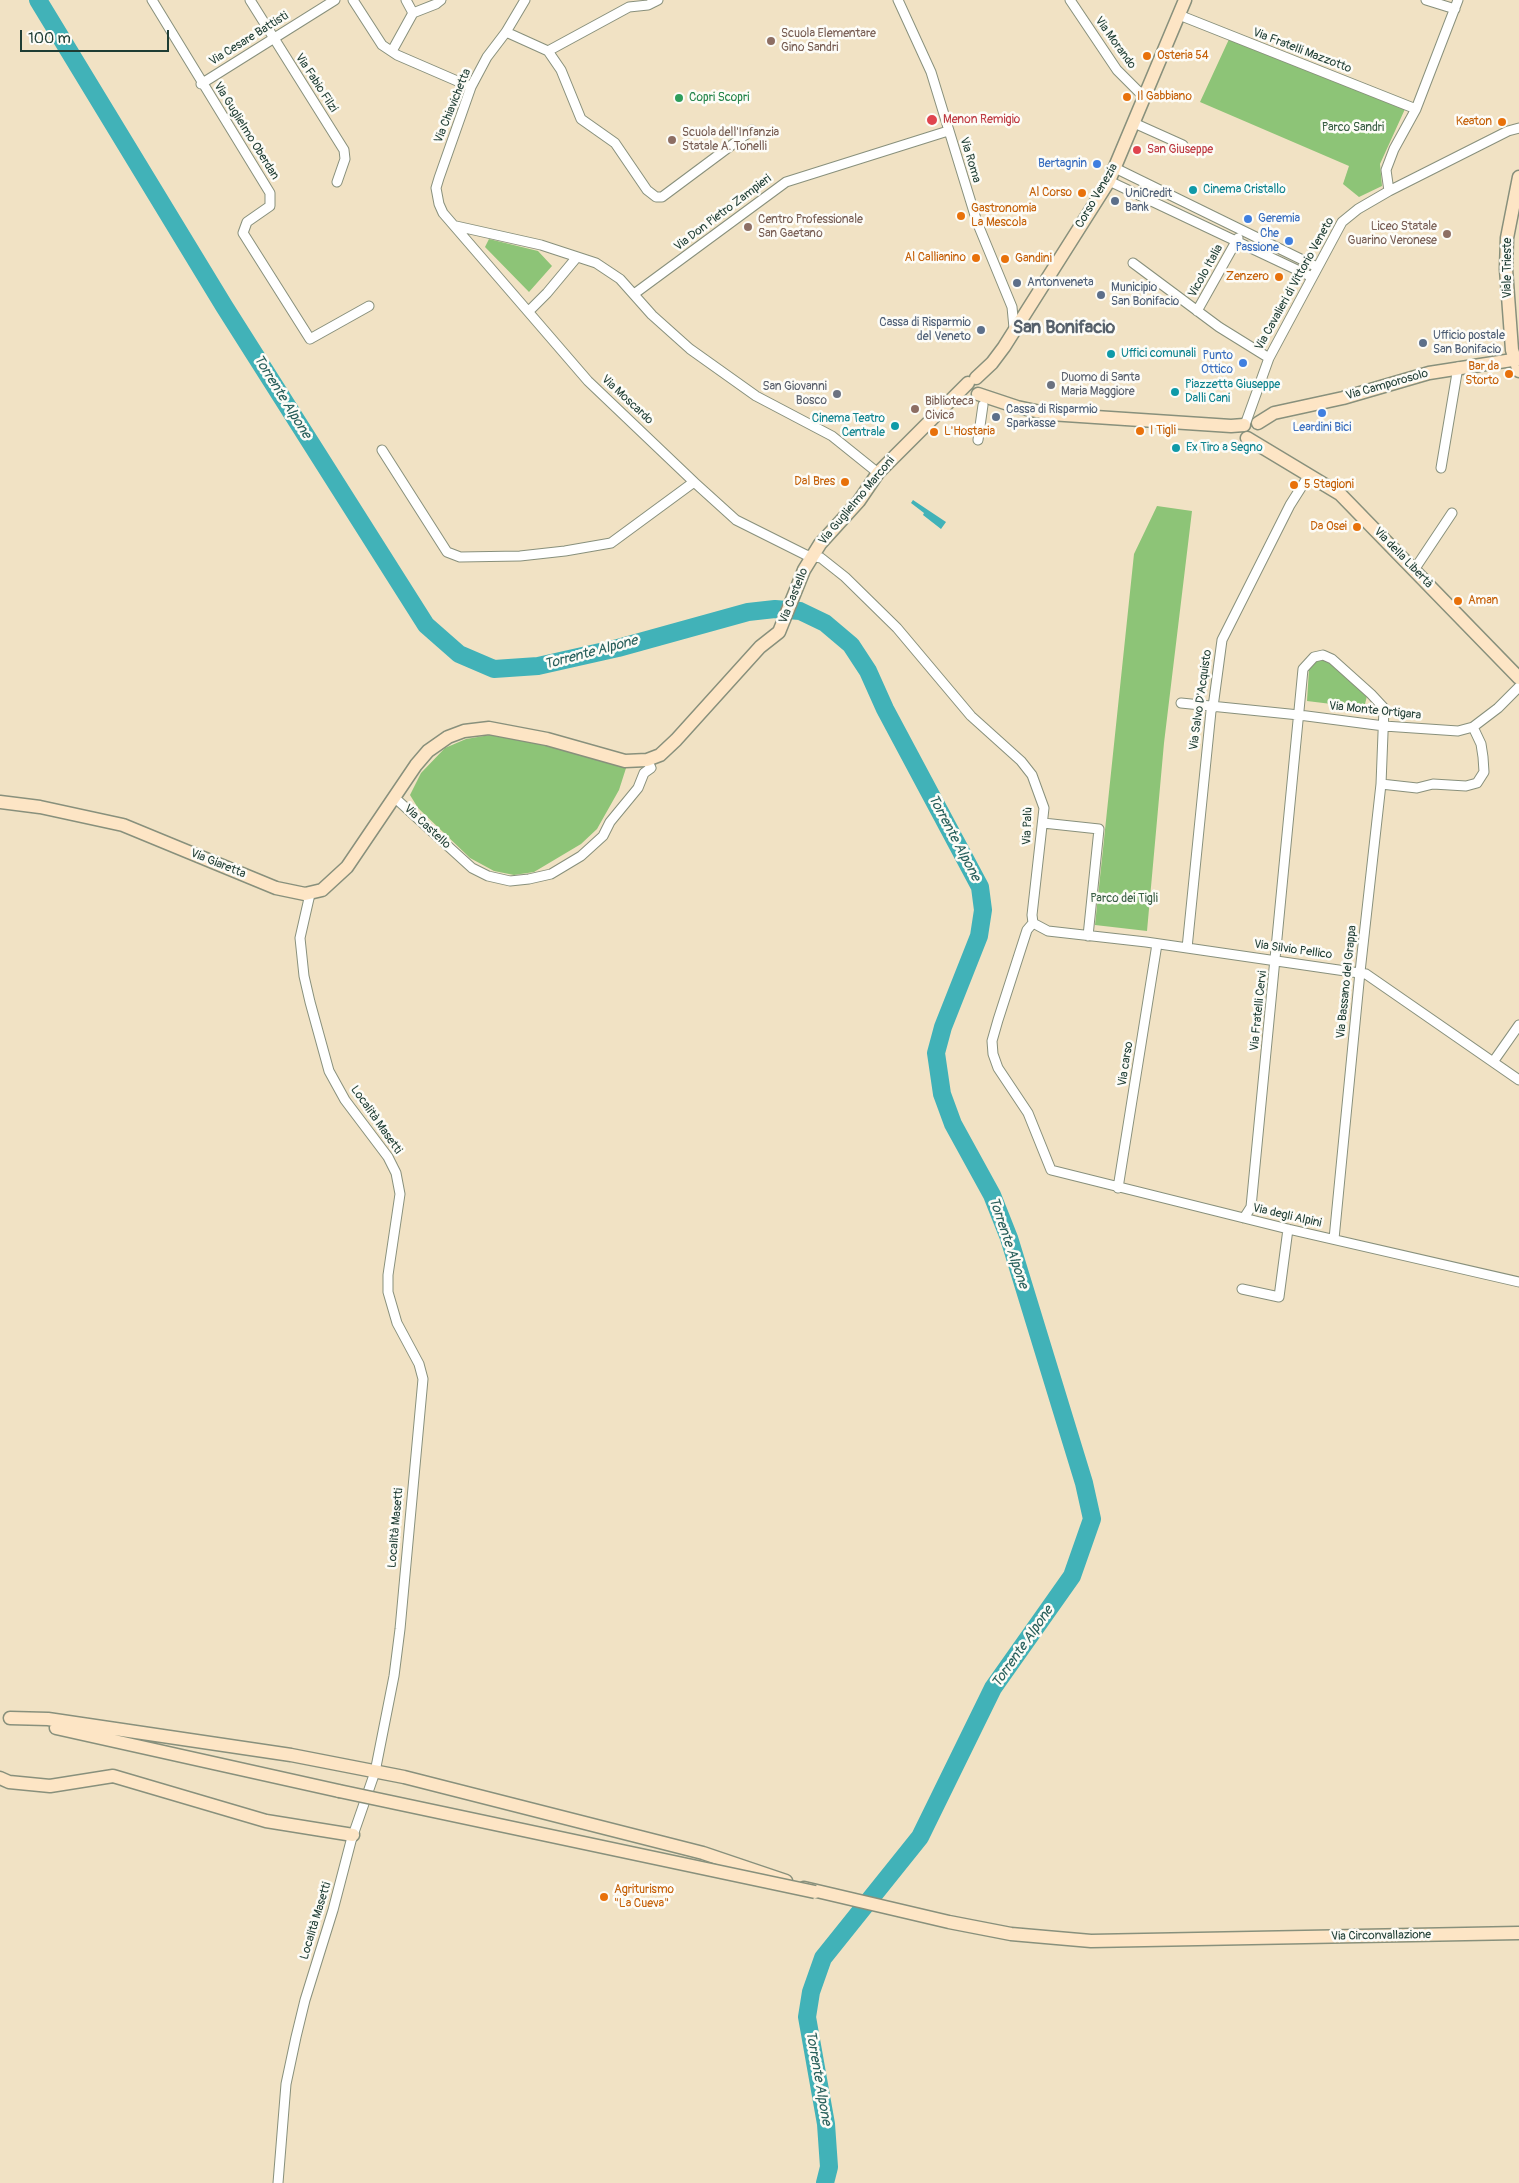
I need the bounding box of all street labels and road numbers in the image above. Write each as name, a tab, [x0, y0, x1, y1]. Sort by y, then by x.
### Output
street label: Via Cesare Battisti	[207, 9, 291, 69]
street label: Via Morando	[1091, 14, 1139, 72]
street label: Via Fratelli Mazzotto	[1251, 26, 1353, 76]
street label: Via Fabio Filzi	[292, 51, 340, 115]
street label: Via Chiavichetta	[432, 67, 474, 145]
street label: Via Guglielmo Oberdan	[210, 80, 282, 182]
street label: Via Roma	[956, 136, 984, 184]
street label: Corso Venezia	[1073, 161, 1121, 231]
street label: Via Don Pietro Zampieri	[672, 172, 774, 254]
street label: Via Cavalieri di Vittorio Veneto	[1252, 215, 1338, 353]
street label: Viale Trieste	[1501, 237, 1515, 299]
street label: Vicolo Italia	[1186, 242, 1226, 300]
street label: Via Camporosolo	[1344, 366, 1430, 404]
street label: Via Moscardo	[598, 372, 656, 428]
street label: Via Guglielmo Marconi	[816, 454, 898, 548]
street label: Via della Libertà	[1371, 525, 1435, 591]
street label: Via Castello	[776, 566, 812, 626]
street label: Via Salvo D'Acquisto	[1187, 649, 1215, 751]
street label: Via Monte Ortigara	[1328, 699, 1422, 723]
street label: Via Castello	[401, 802, 453, 852]
street label: Via Palù	[1020, 807, 1036, 845]
street label: Via Giaretta	[188, 846, 248, 882]
street label: Via Bassano del Grappa	[1334, 925, 1360, 1039]
street label: Via Silvio Pellico	[1253, 937, 1333, 963]
street label: Via Fratelli Cervi	[1248, 970, 1270, 1052]
street label: Via carso	[1115, 1041, 1137, 1087]
street label: Località Masetti	[347, 1083, 405, 1157]
street label: Via degli Alpini	[1251, 1201, 1323, 1231]
street label: Località Masetti	[385, 1487, 407, 1569]
street label: Località Masetti	[297, 1881, 335, 1961]
street label: Via Circonvallazione	[1331, 1928, 1431, 1944]

